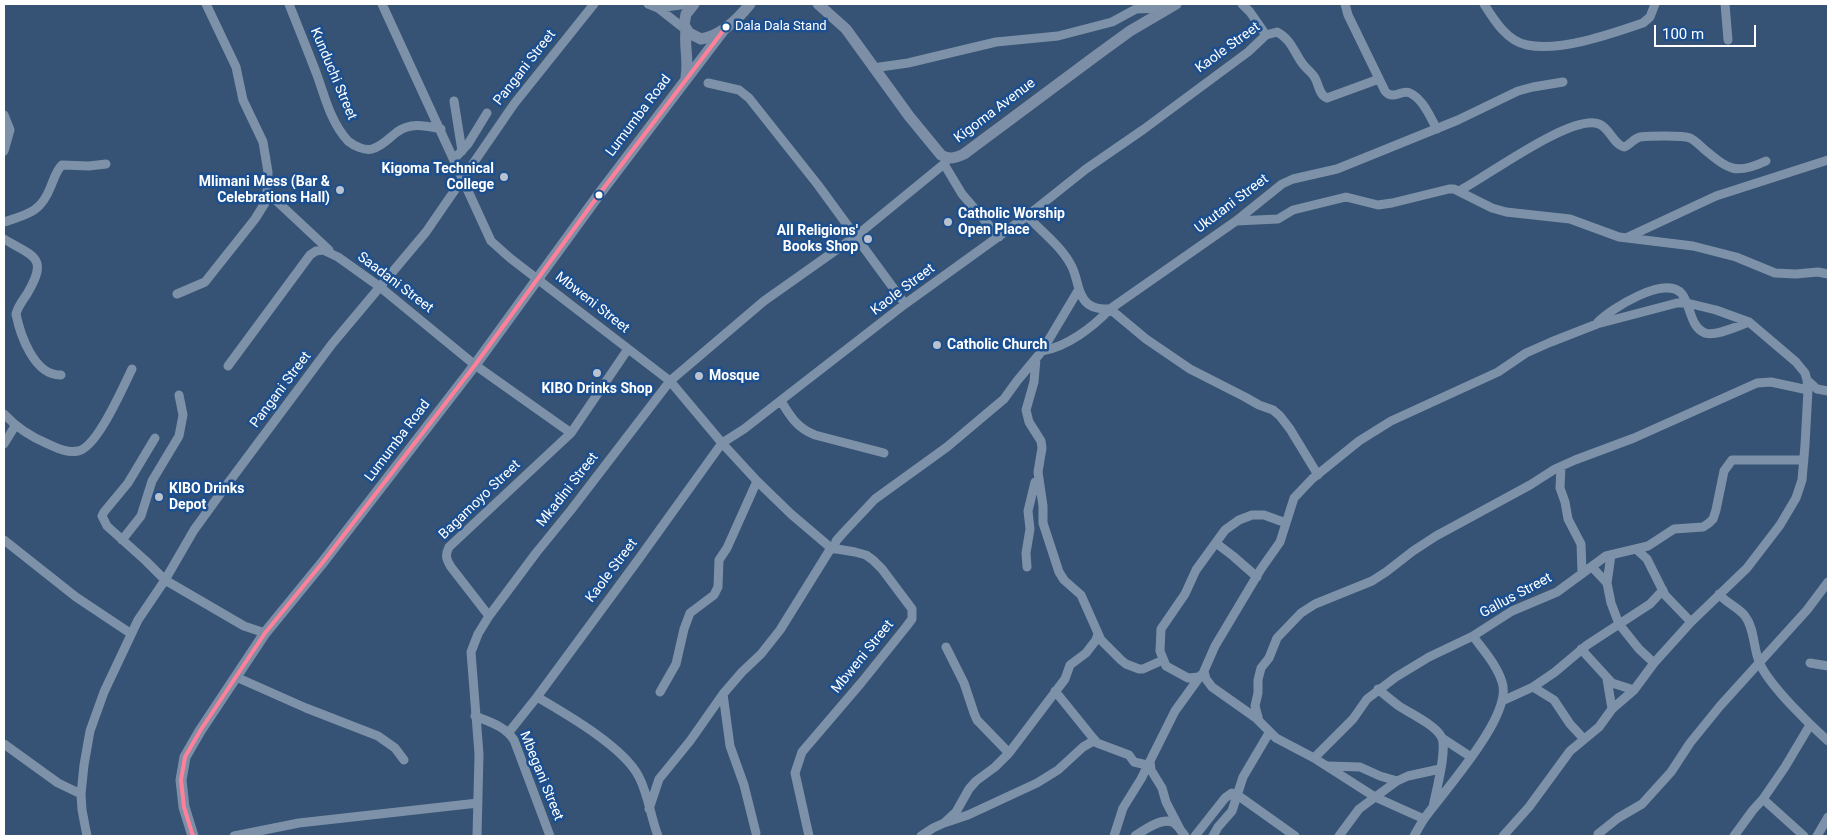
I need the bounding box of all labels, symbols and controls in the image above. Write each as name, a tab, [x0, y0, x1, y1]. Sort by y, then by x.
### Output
scale bar	[1657, 15, 1760, 47]
place label: Dala Dala Stand	[735, 19, 827, 35]
street label: Kaole Street	[1192, 19, 1264, 77]
marker: Dala Dala Stand	[721, 22, 731, 32]
street label: Kunduchi Street	[306, 25, 360, 123]
text: 100 m	[1662, 25, 1704, 43]
street label: Pangani Street	[490, 27, 560, 109]
street label: Lumumba Road	[603, 72, 675, 160]
street label: Kigoma Avenue	[951, 75, 1039, 147]
place label: Kigoma Technical College	[382, 161, 494, 193]
marker: Kigoma Technical College	[498, 171, 510, 183]
street label: Ukutani Street	[1192, 171, 1272, 237]
place label: Mlimani Mess (Bar & Celebrations Hall)	[199, 174, 330, 206]
marker: Mlimani Mess (Bar & Celebrations Hall)	[334, 184, 346, 196]
unlabelled marker	[594, 190, 604, 200]
place label: Catholic Worship Open Place	[958, 206, 1065, 238]
marker: Catholic Worship Open Place	[942, 216, 954, 228]
place label: All Religions' Books Shop	[777, 223, 858, 256]
marker: All Religions' Books Shop	[862, 233, 874, 245]
street label: Saadani Street	[354, 249, 436, 317]
street label: Kaole Street	[868, 261, 938, 319]
street label: Mbweni Street	[552, 269, 632, 337]
place label: Catholic Church	[947, 337, 1047, 353]
marker: Catholic Church	[931, 339, 943, 351]
street label: Pangani Street	[247, 349, 315, 431]
marker: KIBO Drinks Shop	[591, 367, 603, 379]
place label: Mosque	[709, 368, 760, 384]
marker: Mosque	[693, 370, 705, 382]
place label: KIBO Drinks Shop	[541, 381, 653, 397]
street label: Lumumba Road	[362, 397, 434, 485]
street label: Mkadini Street	[534, 449, 602, 531]
street label: Bagamoyo Street	[436, 457, 524, 543]
place label: KIBO Drinks Depot	[169, 481, 245, 514]
marker: KIBO Drinks Depot	[153, 491, 165, 503]
street label: Kaole Street	[583, 536, 641, 606]
street label: Gallus Street	[1477, 570, 1555, 622]
street label: Mbweni Street	[828, 617, 898, 697]
street label: Mbegani Street	[516, 729, 566, 823]

